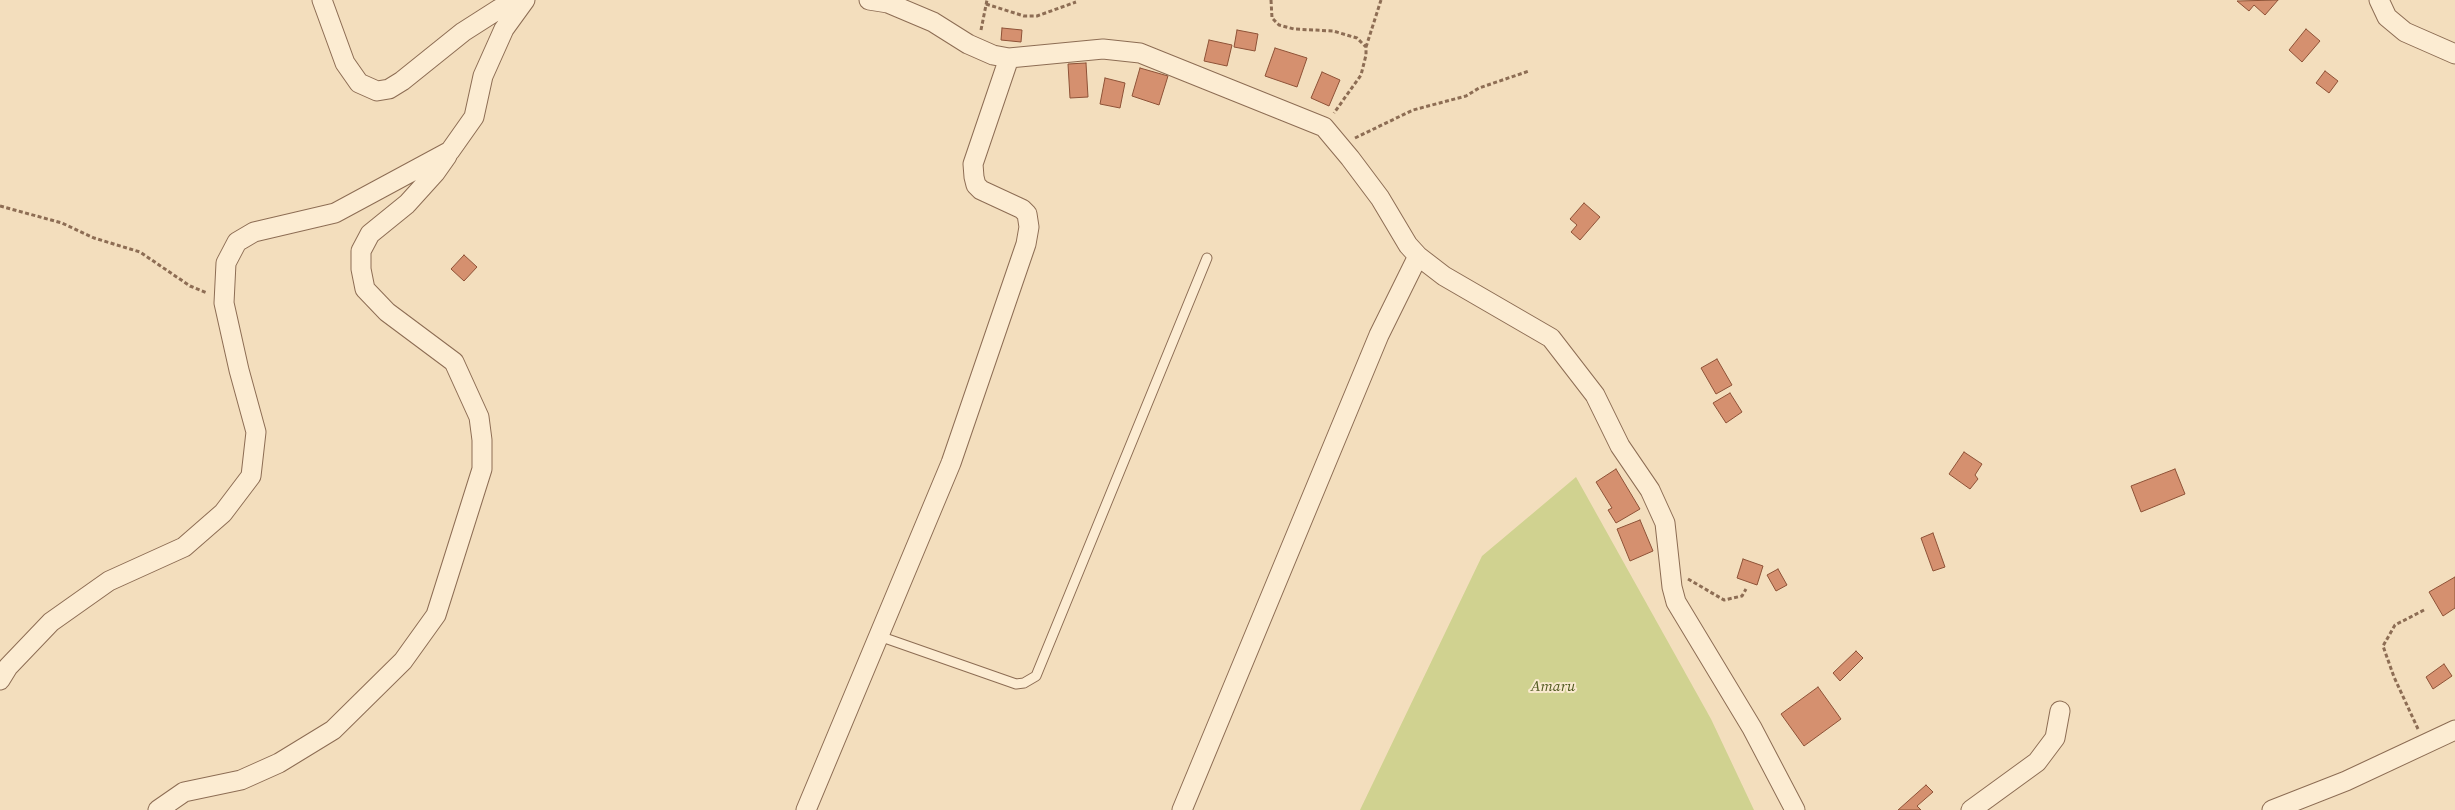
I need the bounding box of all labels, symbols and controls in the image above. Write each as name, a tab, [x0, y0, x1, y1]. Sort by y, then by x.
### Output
park label: Amaru	[1531, 678, 1575, 696]

